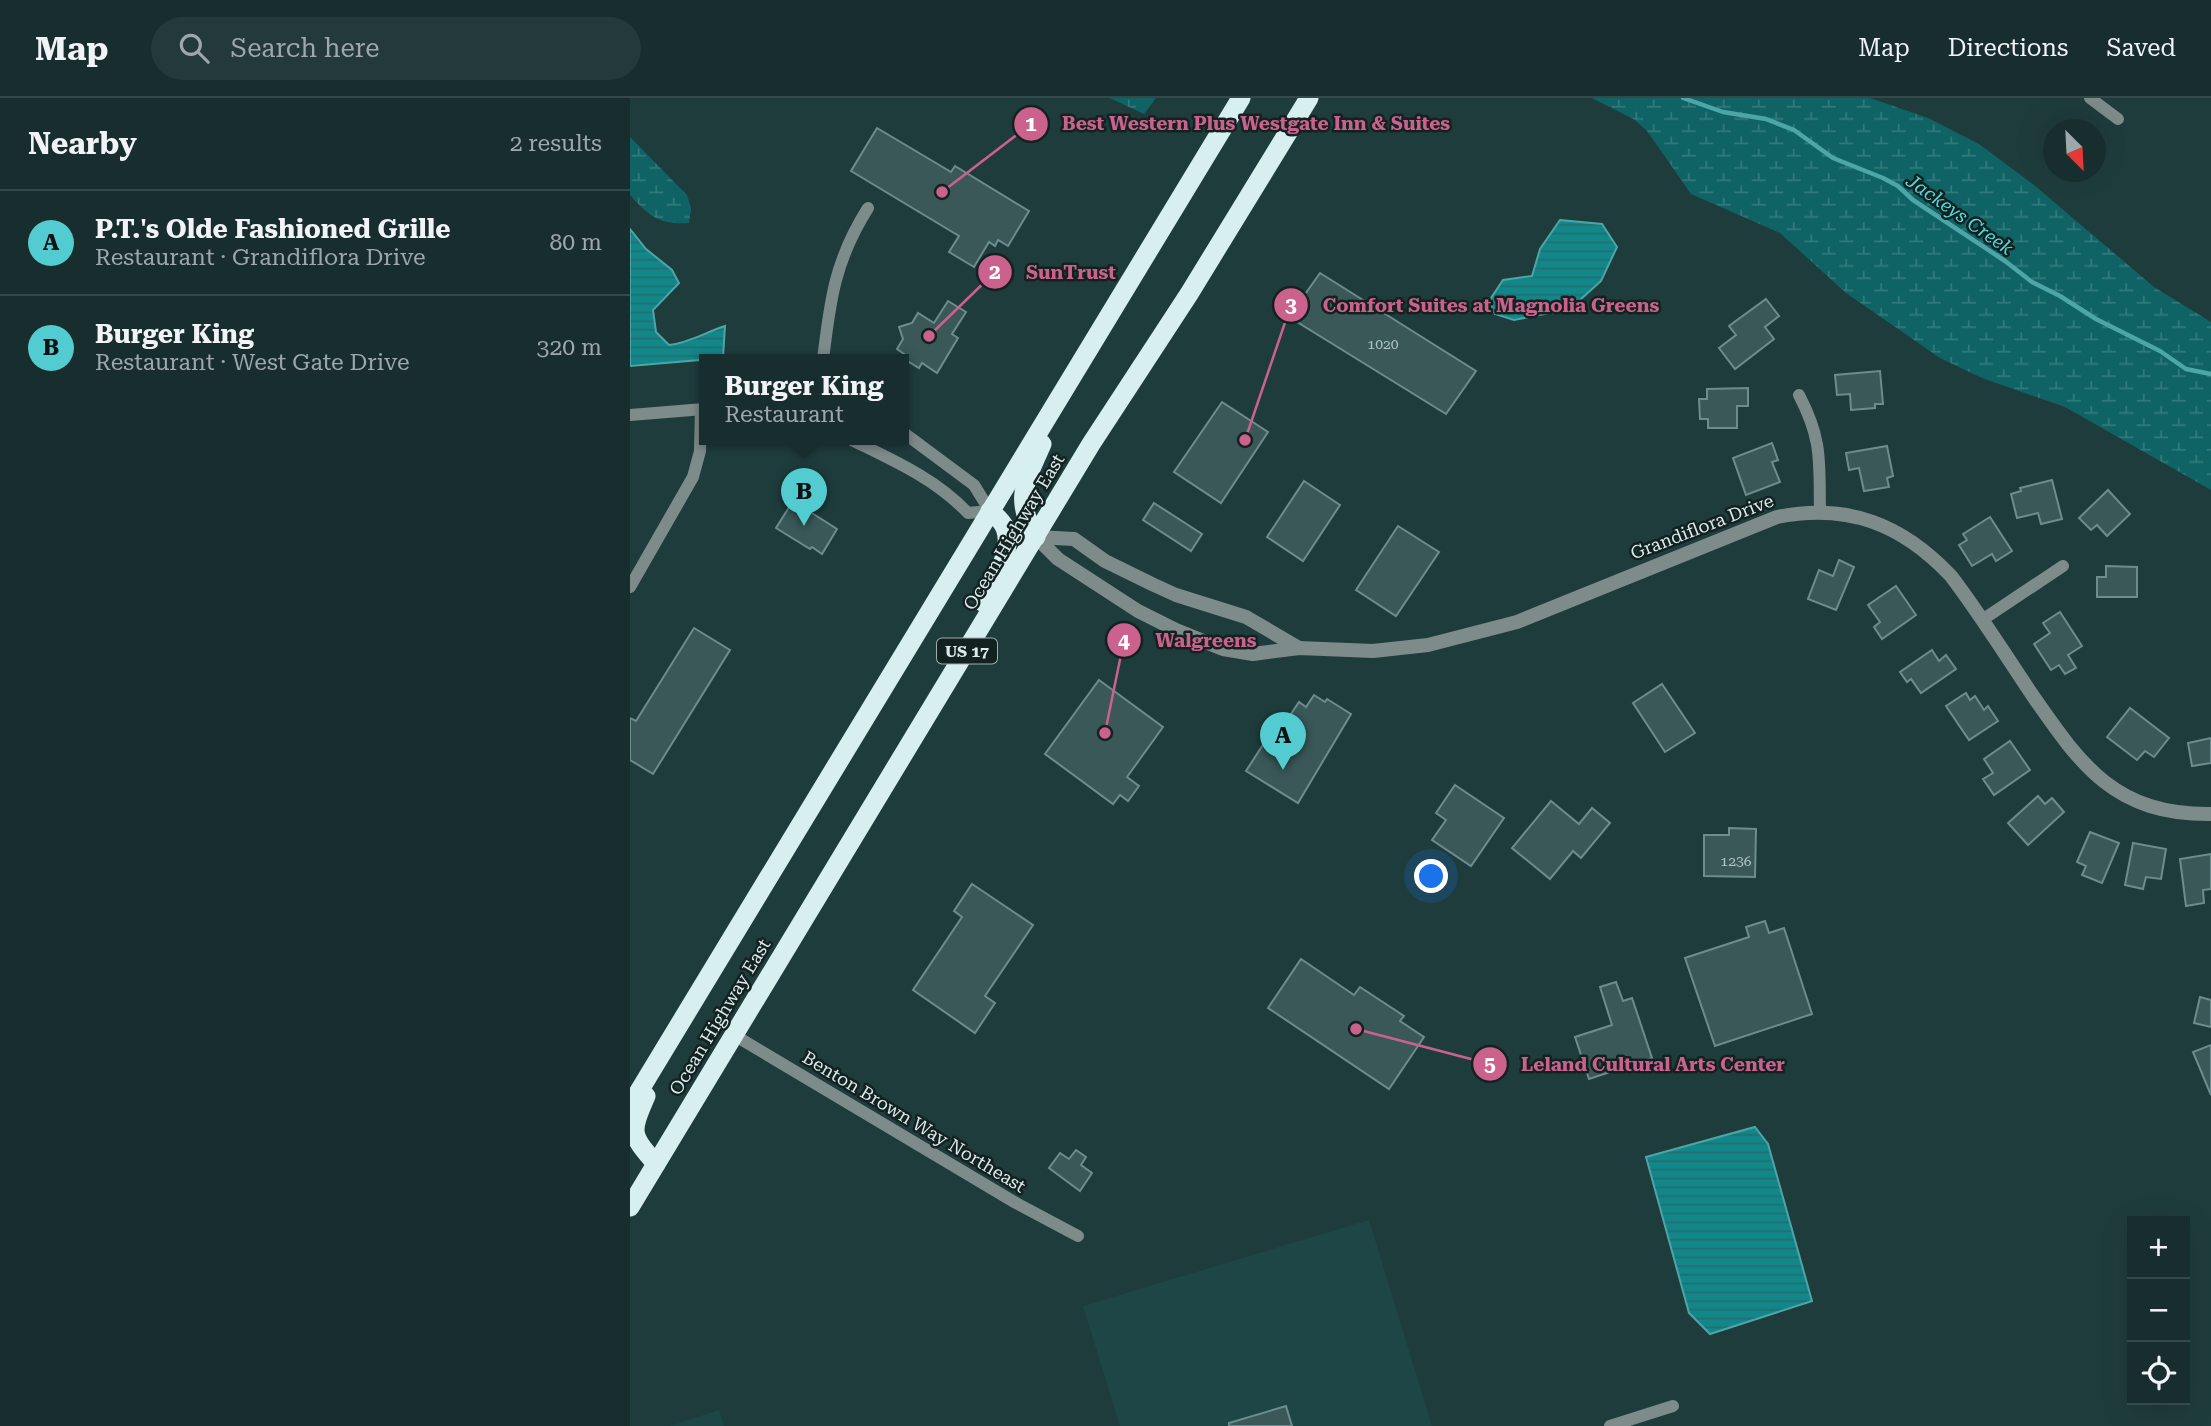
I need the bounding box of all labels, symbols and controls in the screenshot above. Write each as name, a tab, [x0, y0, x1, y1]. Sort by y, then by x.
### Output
search box	[151, 17, 641, 80]
text: Map	[35, 29, 109, 68]
icon: search	[175, 29, 213, 67]
text: Search here	[231, 33, 380, 63]
text: Map	[1858, 34, 1910, 62]
text: Directions	[1948, 34, 2068, 62]
text: Saved	[2106, 34, 2176, 62]
callout: Best Western Plus Westgate Inn & Suites	[1013, 104, 1464, 144]
text: 1	[1025, 112, 1037, 136]
text: Best Western Plus Westgate Inn & Suites	[1062, 112, 1450, 135]
north arrow	[2043, 119, 2106, 182]
text: Nearby	[28, 126, 137, 161]
text: 2 results	[510, 130, 602, 157]
water label: Jackeys Creek	[1901, 169, 2018, 260]
text: P.T.'s Olde Fashioned Grille	[95, 214, 451, 244]
text: A	[43, 229, 59, 256]
text: 80 m	[549, 229, 602, 256]
text: Restaurant · Grandiflora Drive	[95, 244, 426, 271]
callout: SunTrust	[977, 252, 1130, 292]
text: 2	[989, 260, 1001, 284]
text: SunTrust	[1026, 261, 1116, 284]
callout: Comfort Suites at Magnolia Greens	[1273, 285, 1673, 325]
text: 3	[1285, 293, 1297, 317]
text: Comfort Suites at Magnolia Greens	[1323, 294, 1659, 317]
text: Burger King	[95, 319, 254, 349]
text: B	[43, 334, 59, 361]
text: 320 m	[537, 334, 602, 361]
house number: 1020	[1367, 336, 1399, 352]
text: Restaurant · West Gate Drive	[95, 349, 410, 376]
popup	[699, 354, 909, 445]
text: Burger King	[724, 371, 884, 401]
text: Restaurant	[724, 401, 844, 428]
street label: Ocean Highway East	[959, 450, 1069, 614]
pin: B	[781, 468, 827, 526]
street label: Grandiflora Drive	[1627, 490, 1776, 564]
callout: Walgreens	[1106, 620, 1271, 660]
text: 4	[1118, 629, 1130, 653]
text: Walgreens	[1155, 629, 1257, 652]
road number: US 17	[937, 638, 997, 664]
pin: A	[1260, 712, 1306, 770]
house number: 1236	[1720, 853, 1752, 869]
your location	[1414, 859, 1448, 893]
street label: Ocean Highway East	[665, 935, 775, 1099]
callout: Leland Cultural Arts Center	[1472, 1044, 1799, 1084]
street label: Benton Brown Way Northeast	[799, 1047, 1030, 1197]
text: 5	[1484, 1052, 1496, 1076]
text: Leland Cultural Arts Center	[1521, 1053, 1785, 1076]
map controls	[2127, 1216, 2190, 1405]
button: +	[2127, 1216, 2190, 1279]
button: −	[2127, 1279, 2190, 1342]
button: locate	[2127, 1342, 2190, 1405]

